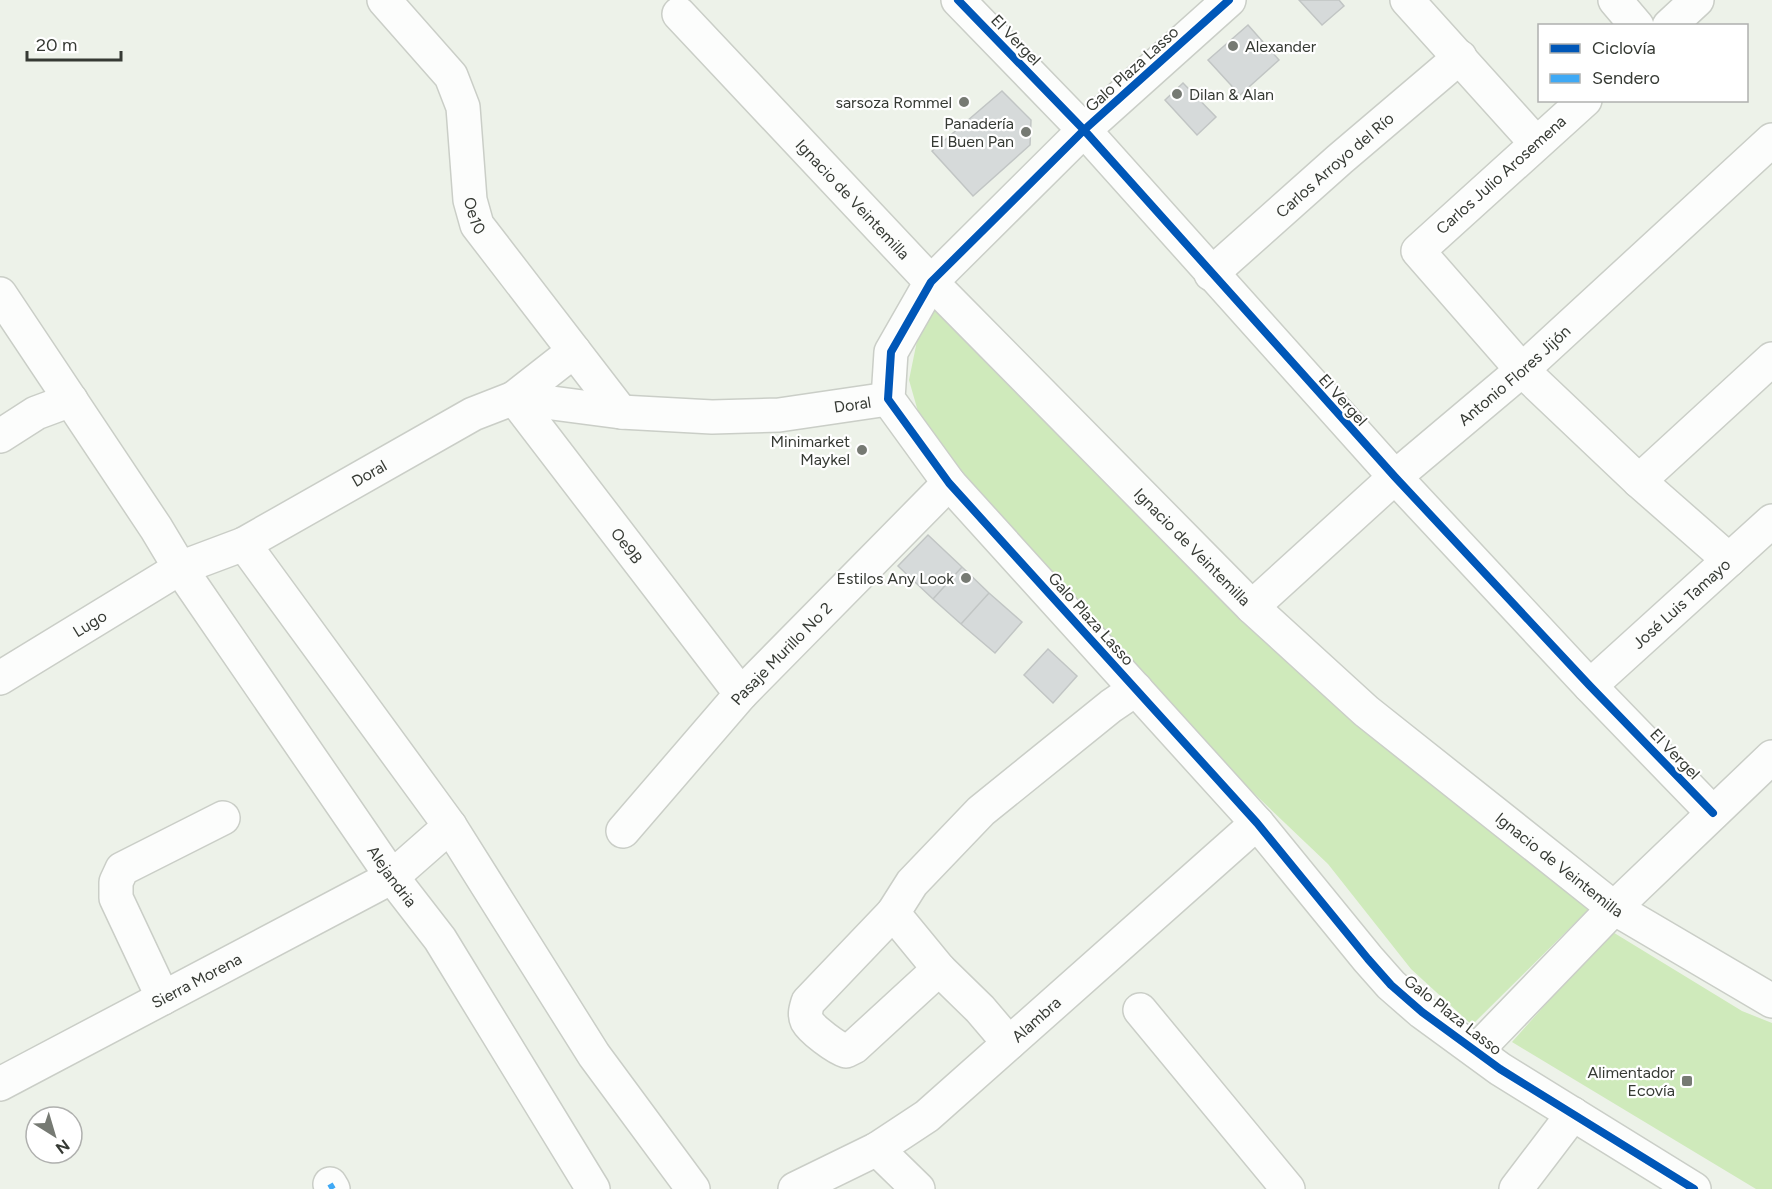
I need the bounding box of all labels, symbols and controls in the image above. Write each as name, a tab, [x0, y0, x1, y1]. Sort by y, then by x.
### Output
street label: El Vergel	[987, 11, 1045, 69]
street label: Galo Plaza Lasso	[1082, 22, 1182, 116]
scale bar	[27, 24, 122, 62]
legend	[1538, 24, 1748, 102]
text: 20 m	[36, 34, 77, 56]
place label: Alexander	[1245, 37, 1317, 56]
text: Ciclovía	[1592, 37, 1656, 59]
marker: Alexander	[1226, 39, 1240, 53]
text: Sendero	[1592, 67, 1660, 89]
place label: Dilan & Alan	[1189, 85, 1274, 104]
marker: Dilan & Alan	[1170, 87, 1184, 101]
place label: sarsoza Rommel	[835, 93, 952, 112]
marker: sarsoza Rommel	[957, 95, 971, 109]
street label: Carlos Arroyo del Río	[1272, 108, 1397, 221]
street label: Carlos Julio Arosemena	[1432, 112, 1570, 238]
place label: Panadería El Buen Pan	[931, 114, 1014, 151]
marker: Panadería El Buen Pan	[1019, 125, 1033, 139]
street label: Ignacio de Veintemilla	[792, 135, 914, 263]
street label: Oe10	[460, 195, 490, 238]
street label: Antonio Flores Jijón	[1454, 321, 1574, 429]
street label: El Vergel	[1315, 370, 1371, 430]
street label: Doral	[833, 392, 872, 416]
place label: Minimarket Maykel	[771, 432, 850, 469]
marker: Minimarket Maykel	[855, 443, 869, 457]
street label: Doral	[348, 456, 390, 491]
street label: Ignacio de Veintemilla	[1130, 484, 1255, 610]
street label: Oe9B	[607, 524, 647, 567]
street label: José Luis Tamayo	[1628, 554, 1734, 653]
place label: Estilos Any Look	[836, 569, 954, 588]
street label: Galo Plaza Lasso	[1044, 569, 1138, 669]
marker: Estilos Any Look	[959, 571, 973, 585]
street label: Pasaje Murillo No 2	[727, 598, 836, 709]
street label: Lugo	[69, 606, 110, 641]
street label: El Vergel	[1646, 725, 1704, 783]
street label: Ignacio de Veintemilla	[1492, 808, 1627, 921]
street label: Alejandria	[364, 842, 421, 910]
street label: Sierra Morena	[148, 949, 245, 1012]
street label: Galo Plaza Lasso	[1400, 971, 1506, 1059]
street label: Alambra	[1008, 992, 1064, 1046]
place label: Alimentador Ecovía	[1587, 1063, 1676, 1100]
marker: Alimentador Ecovía	[1680, 1074, 1694, 1088]
north arrow	[24, 1105, 84, 1165]
text: N	[52, 1135, 73, 1158]

